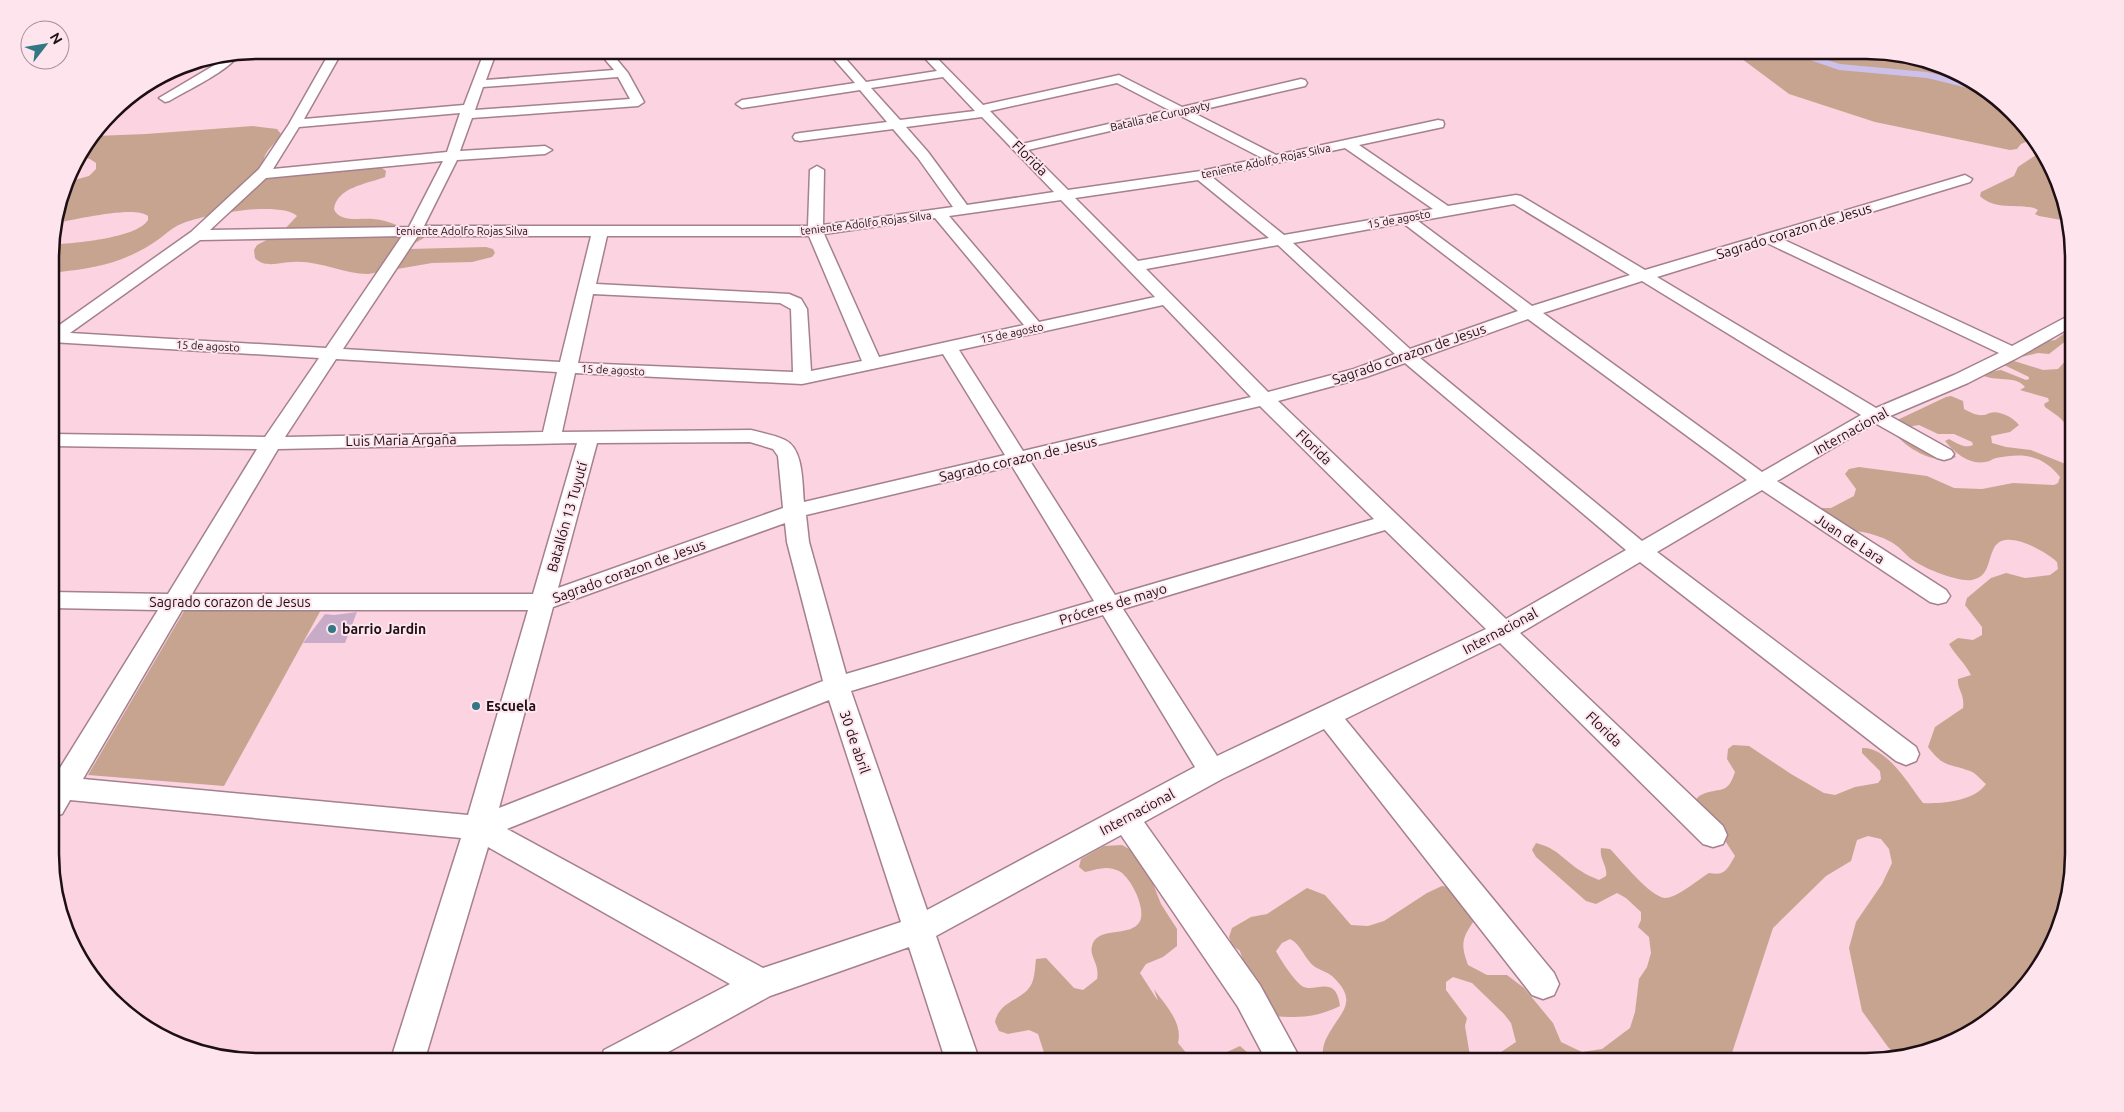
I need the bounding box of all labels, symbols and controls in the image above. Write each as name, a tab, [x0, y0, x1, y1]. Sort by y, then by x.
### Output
north arrow	[20, 20, 70, 70]
text: N	[47, 30, 66, 47]
street label: Batalla de Curupayty	[1109, 99, 1212, 133]
street label: Florida	[1009, 137, 1051, 179]
street label: teniente Adolfo Rojas Silva	[1200, 141, 1332, 181]
street label: Sagrado corazon de Jesus	[1714, 200, 1874, 262]
street label: 15 de agosto	[1366, 208, 1432, 230]
street label: teniente Adolfo Rojas Silva	[800, 209, 932, 237]
street label: teniente Adolfo Rojas Silva	[396, 225, 528, 237]
street label: 15 de agosto	[980, 320, 1044, 346]
street label: Sagrado corazon de Jesus	[1330, 320, 1488, 388]
street label: 15 de agosto	[176, 338, 240, 354]
street label: 15 de agosto	[581, 362, 645, 378]
street label: Internacional	[1811, 404, 1891, 458]
street label: Florida	[1293, 426, 1335, 468]
street label: Luis Maria Argaña	[345, 431, 457, 449]
street label: Sagrado corazon de Jesus	[938, 433, 1098, 485]
street label: Batallón 13 Tuyutí	[544, 460, 590, 574]
street label: Juan de Lara	[1812, 511, 1888, 567]
street label: Sagrado corazon de Jesus	[550, 536, 708, 606]
street label: Próceres de mayo	[1057, 580, 1169, 628]
street label: Sagrado corazon de Jesus	[149, 594, 311, 610]
street label: Internacional	[1460, 604, 1540, 657]
place label: barrio Jardin	[342, 621, 426, 637]
marker: barrio Jardin	[326, 623, 338, 635]
place label: Escuela	[486, 698, 536, 714]
marker: Escuela	[470, 700, 482, 712]
street label: 30 de abril	[837, 708, 873, 776]
street label: Florida	[1583, 708, 1625, 750]
street label: Internacional	[1097, 785, 1177, 838]

